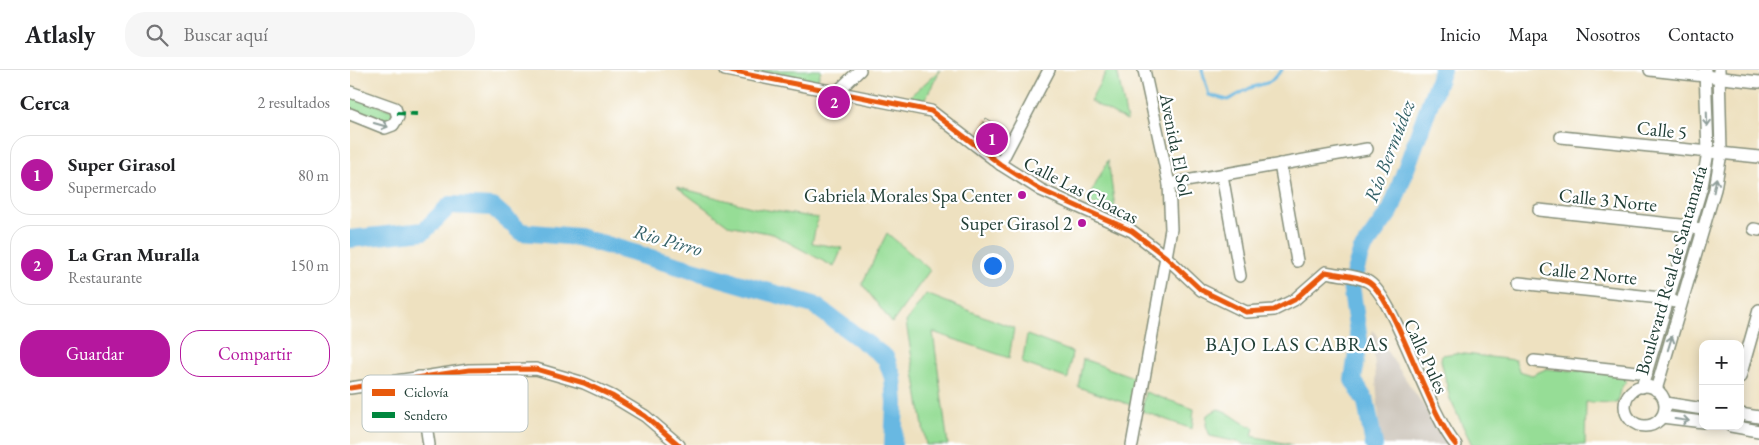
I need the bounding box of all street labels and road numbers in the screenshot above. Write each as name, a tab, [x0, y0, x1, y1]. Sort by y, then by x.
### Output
street label: Avenida El Sol	[1154, 90, 1198, 199]
street label: Calle 5	[1636, 115, 1688, 145]
street label: Calle Las Cloacas	[1019, 150, 1143, 230]
street label: Boulevard Real de Santamaría	[1629, 162, 1713, 378]
street label: Calle 3 Norte	[1558, 182, 1658, 218]
street label: Calle 2 Norte	[1538, 255, 1638, 291]
street label: Calle Pules	[1398, 314, 1454, 398]

